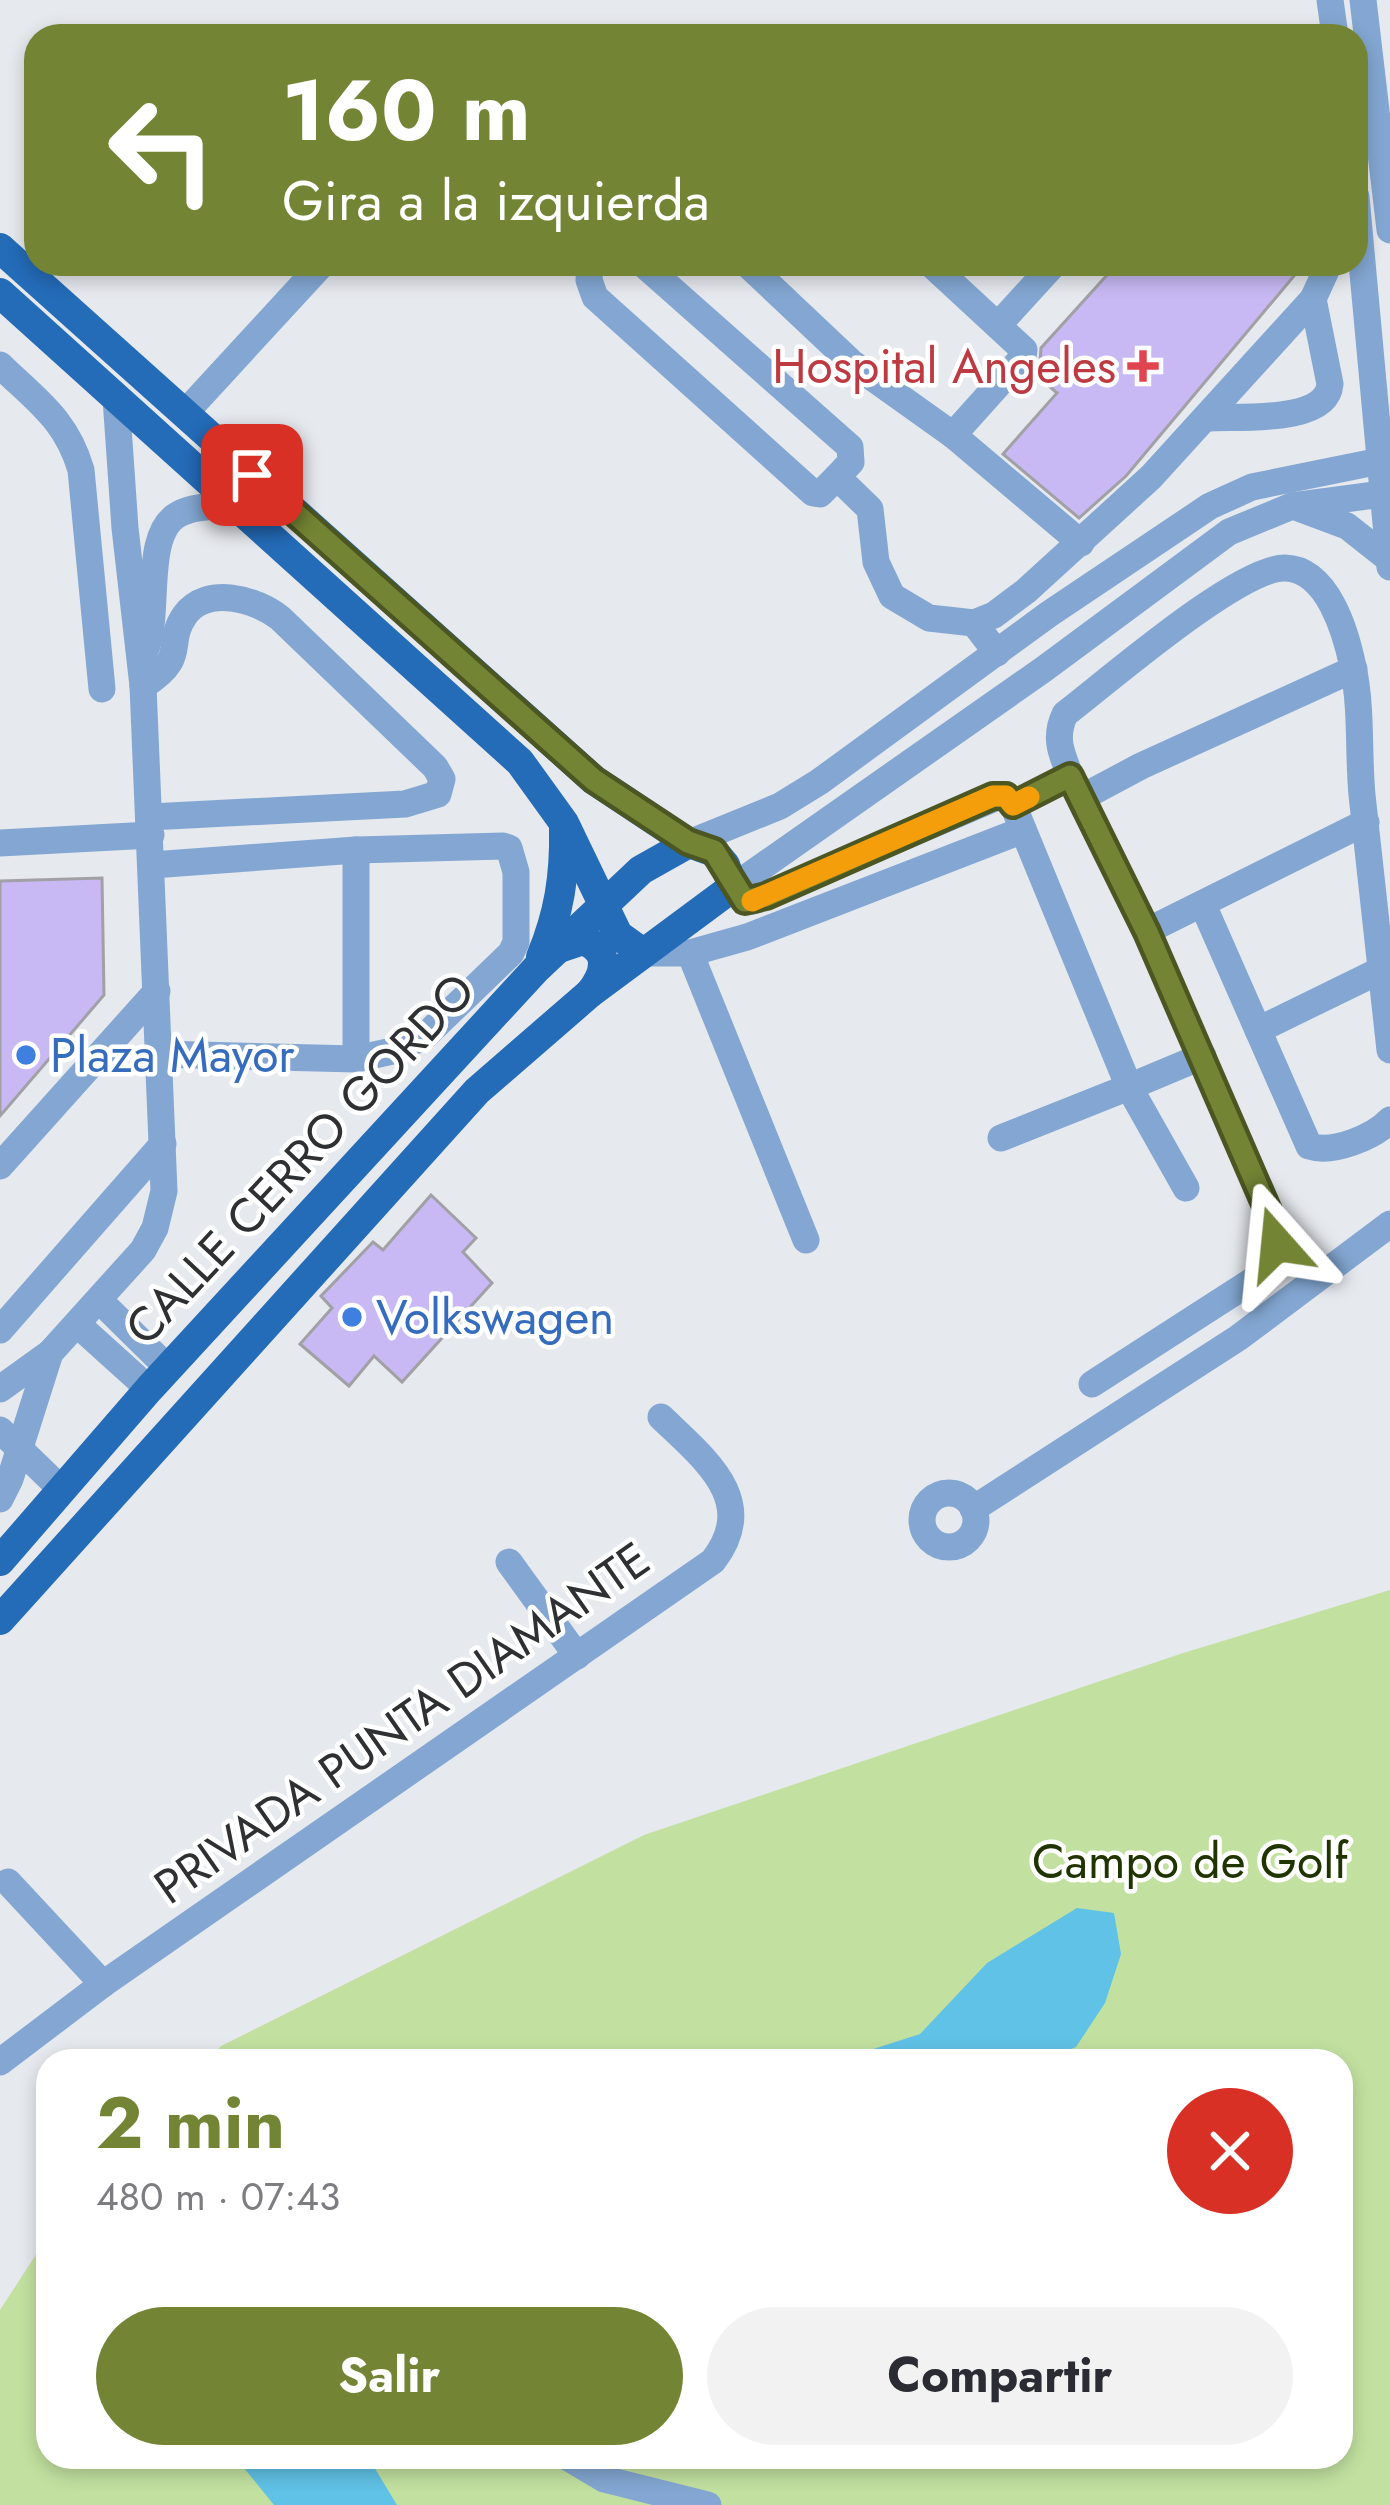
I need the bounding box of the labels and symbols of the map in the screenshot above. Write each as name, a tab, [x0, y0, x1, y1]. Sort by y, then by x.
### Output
place label: Hospital Angeles	[772, 332, 1116, 401]
marker: Hospital Angeles	[1127, 350, 1159, 382]
pin	[201, 424, 303, 526]
street label: CALLE CERRO GORDO	[109, 958, 491, 1360]
place label: Plaza Mayor	[50, 1021, 295, 1090]
marker: Plaza Mayor	[13, 1042, 39, 1068]
position arrow	[1214, 1181, 1340, 1307]
place label: Volkswagen	[376, 1283, 614, 1352]
marker: Volkswagen	[339, 1304, 365, 1330]
street label: PRIVADA PUNTA DIAMANTE	[140, 1525, 664, 1921]
park label: Campo de Golf	[1032, 1827, 1349, 1896]

